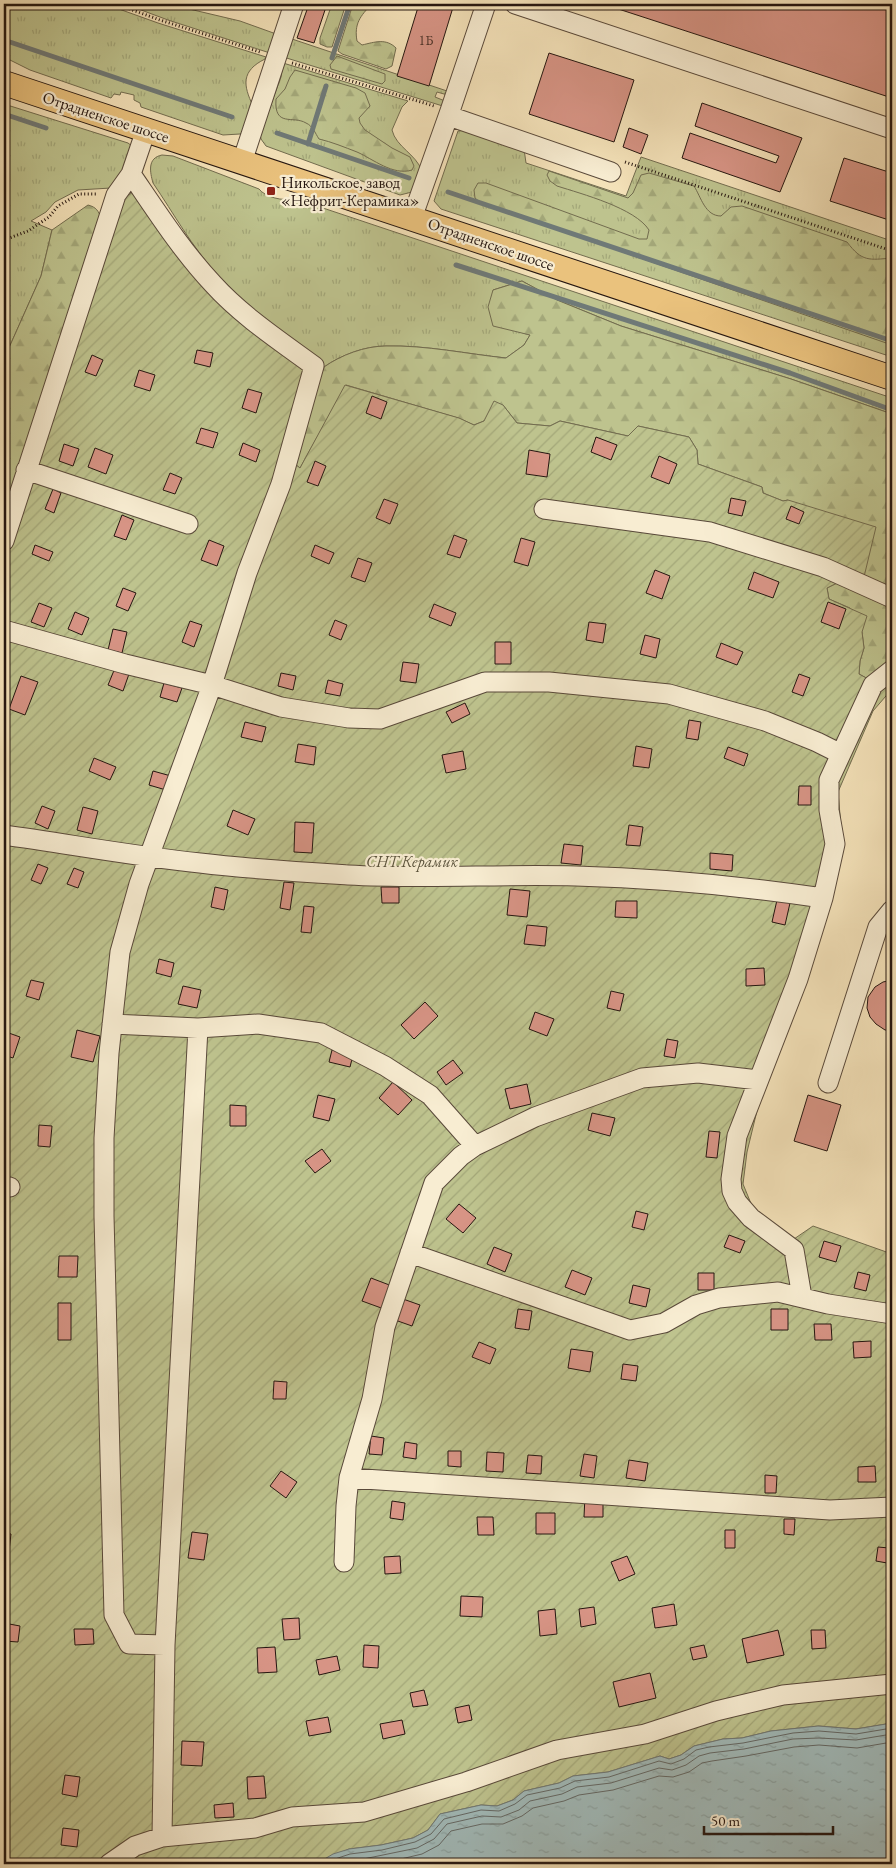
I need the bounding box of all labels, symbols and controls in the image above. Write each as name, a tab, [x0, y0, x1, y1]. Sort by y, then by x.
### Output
house number: 1Б	[419, 31, 433, 49]
street label: Отрадненское шоссе	[40, 87, 172, 147]
place label: Никольское, завод «Нефрит-Керамика»	[281, 172, 419, 211]
marker: Никольское, завод «Нефрит-Керамика»	[265, 185, 277, 197]
street label: Отрадненское шоссе	[425, 213, 557, 275]
park label: СНТ Керамик	[366, 851, 458, 872]
scale bar	[704, 1803, 832, 1835]
text: 50 m	[711, 1811, 740, 1830]

